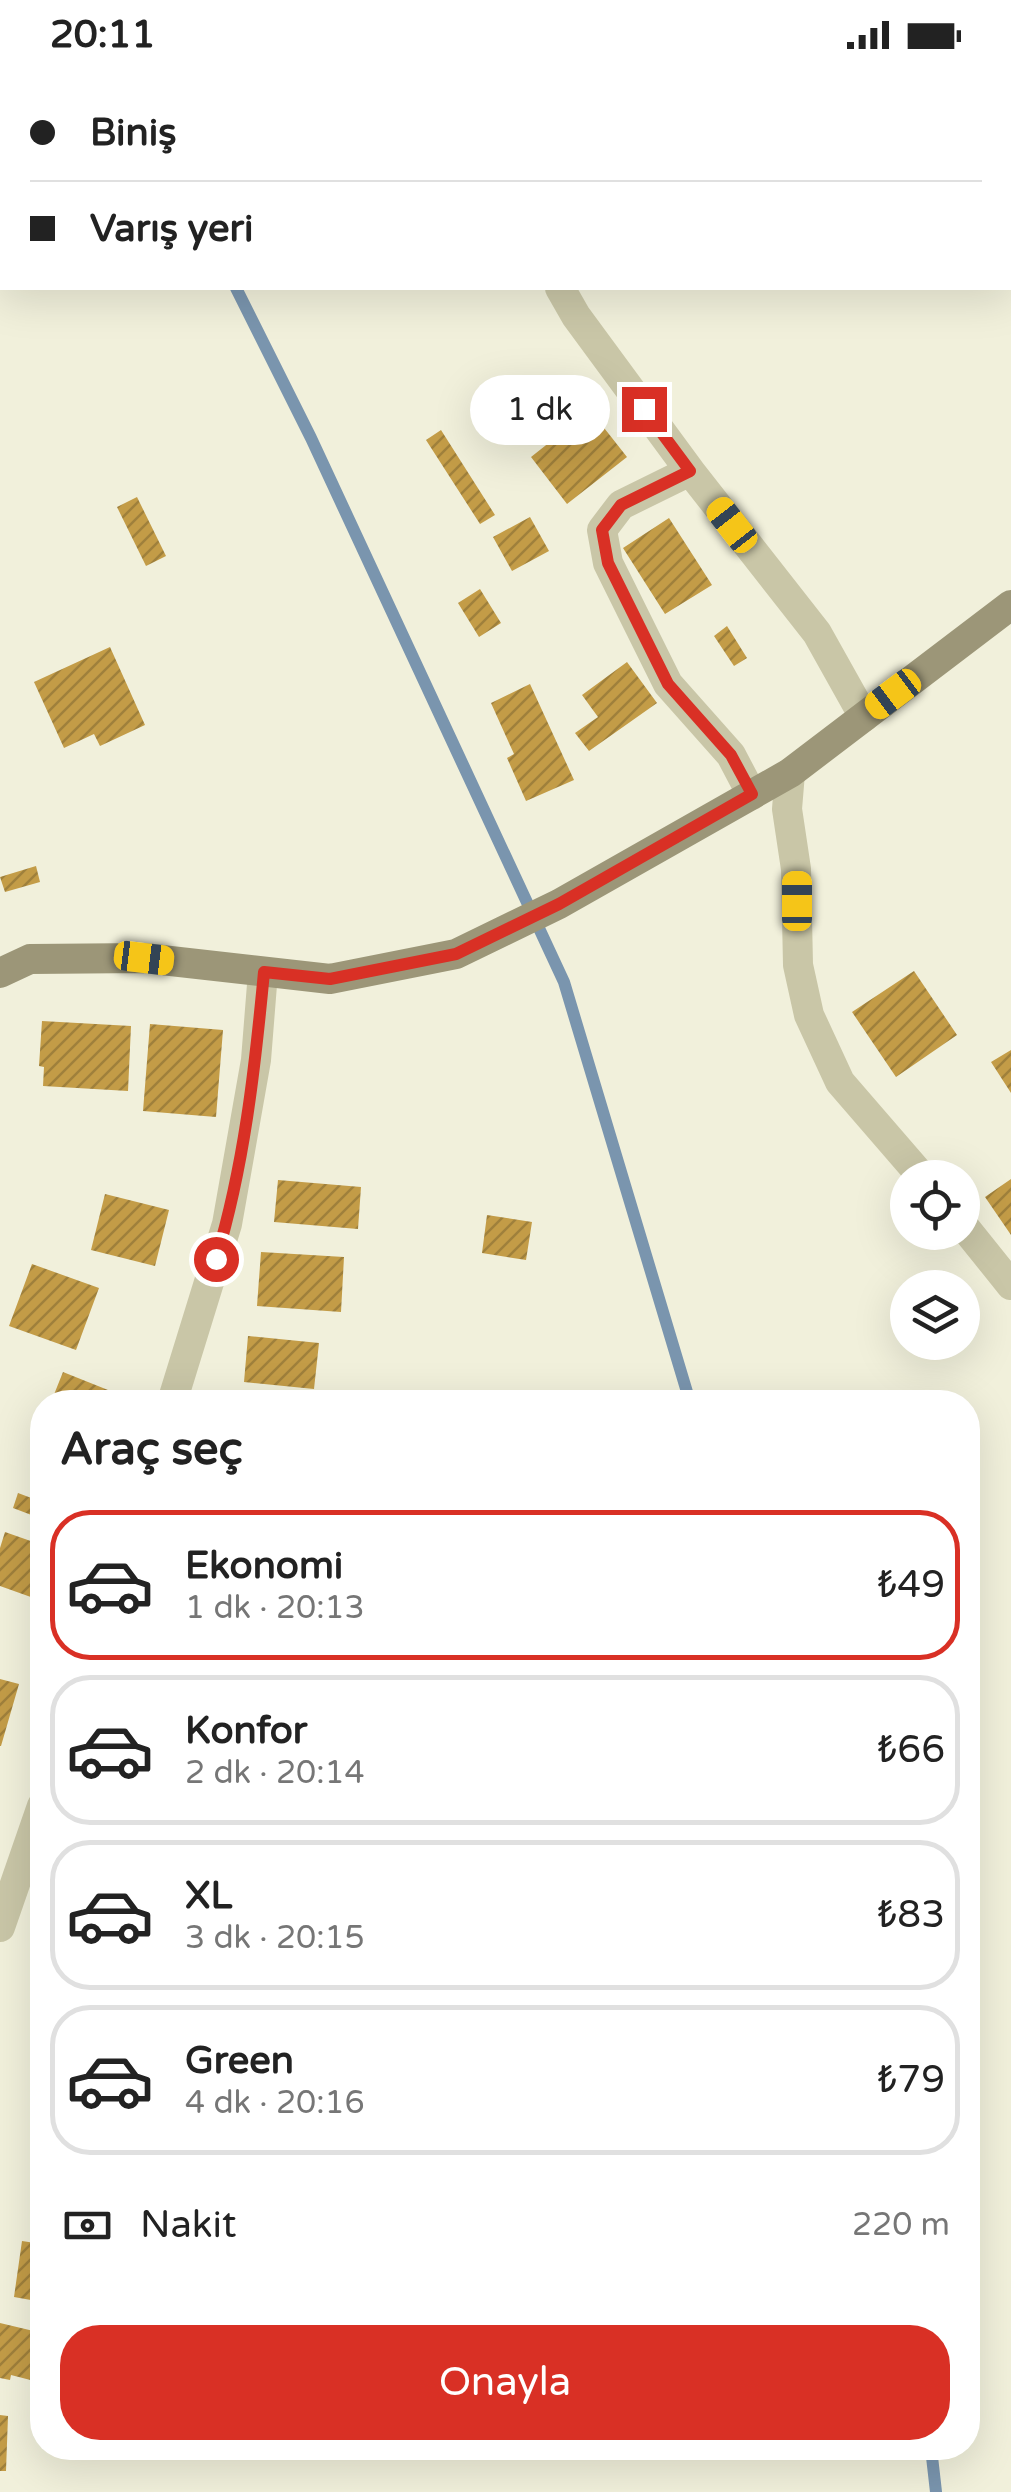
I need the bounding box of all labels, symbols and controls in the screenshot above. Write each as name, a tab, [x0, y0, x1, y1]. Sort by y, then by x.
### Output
text: 20:11	[50, 12, 155, 58]
text: Biniş	[90, 110, 176, 156]
text: Varış yeri	[90, 206, 253, 252]
callout: 1 dk	[469, 374, 609, 444]
route end	[622, 387, 667, 432]
text: 1 dk	[507, 391, 573, 429]
car	[702, 492, 762, 558]
car	[860, 664, 926, 724]
car	[782, 871, 812, 931]
car	[112, 939, 176, 977]
map controls	[890, 1160, 980, 1360]
button: locate	[890, 1160, 980, 1250]
route start	[194, 1237, 239, 1282]
button: layers	[890, 1270, 980, 1360]
text: Araç seç	[60, 1423, 243, 1477]
icon: car	[65, 1540, 155, 1630]
text: Ekonomi	[185, 1543, 343, 1589]
text: ₺49	[877, 1562, 945, 1608]
text: 1 dk · 20:13	[185, 1589, 365, 1627]
icon: car	[65, 1705, 155, 1795]
text: Konfor	[185, 1708, 307, 1754]
text: ₺66	[877, 1727, 945, 1773]
text: 2 dk · 20:14	[185, 1754, 365, 1792]
icon: car	[65, 1870, 155, 1960]
text: XL	[185, 1873, 232, 1919]
text: ₺83	[877, 1892, 945, 1938]
text: 3 dk · 20:15	[185, 1919, 365, 1957]
icon: car	[65, 2035, 155, 2125]
text: Green	[185, 2038, 294, 2084]
text: ₺79	[877, 2057, 945, 2103]
text: 4 dk · 20:16	[185, 2084, 365, 2122]
icon: cash	[60, 2198, 115, 2253]
text: Nakit	[140, 2202, 237, 2248]
text: 220 m	[852, 2206, 950, 2244]
button: Onayla	[60, 2325, 950, 2440]

